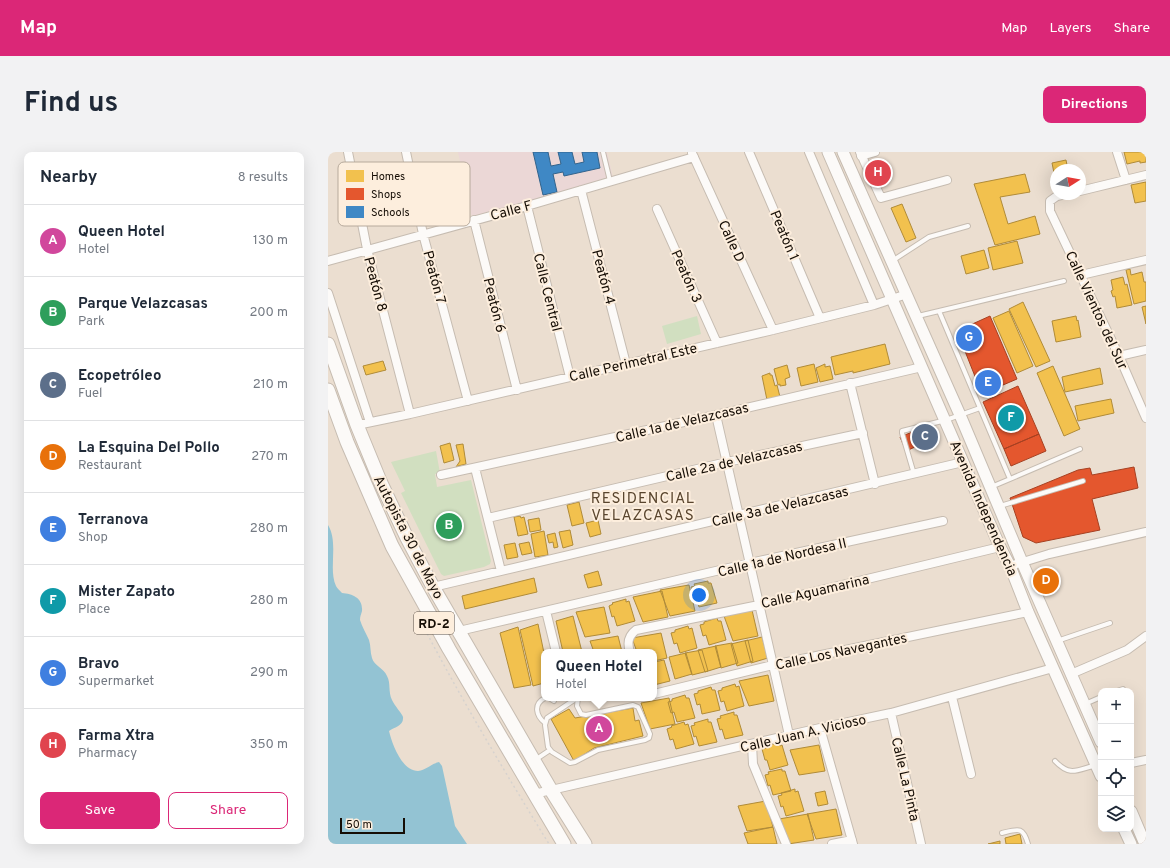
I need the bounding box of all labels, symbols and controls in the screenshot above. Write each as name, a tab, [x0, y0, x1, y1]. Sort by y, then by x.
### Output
text: Map	[20, 16, 57, 40]
text: Map	[1001, 20, 1027, 37]
text: Layers	[1049, 20, 1091, 37]
text: Share	[1113, 20, 1150, 37]
text: Find us	[24, 86, 118, 122]
button: Directions	[1043, 86, 1146, 123]
pin: H	[865, 158, 891, 188]
legend	[338, 162, 470, 226]
north arrow	[1050, 164, 1086, 200]
text: Nearby	[40, 167, 97, 189]
text: 8 results	[238, 170, 288, 186]
text: Homes	[371, 170, 405, 184]
text: Shops	[371, 188, 401, 202]
street label: Calle F	[489, 198, 534, 225]
text: Schools	[371, 206, 410, 220]
street label: Peatón 1	[765, 208, 802, 263]
street label: Calle D	[714, 218, 748, 265]
text: Queen Hotel	[78, 223, 165, 242]
text: A	[48, 233, 58, 249]
text: 130 m	[253, 233, 288, 249]
text: Hotel	[78, 242, 109, 258]
street label: Peatón 4	[587, 248, 618, 307]
street label: Peatón 3	[666, 248, 705, 306]
street label: Peatón 7	[418, 249, 449, 306]
street label: Calle Vientos del Sur	[1061, 249, 1131, 373]
street label: Calle Central	[529, 252, 564, 333]
street label: Peatón 8	[359, 255, 390, 314]
street label: Peatón 6	[479, 276, 509, 335]
text: Parque Velazcasas	[78, 295, 208, 314]
text: B	[49, 305, 57, 321]
text: 200 m	[249, 305, 288, 321]
text: Park	[78, 314, 105, 330]
pin: G	[956, 323, 982, 353]
street label: Calle Perimetral Este	[568, 340, 699, 386]
text: Ecopetróleo	[78, 367, 161, 386]
pin: E	[975, 368, 1001, 398]
text: C	[49, 377, 57, 393]
text: 210 m	[253, 377, 288, 393]
text: Fuel	[78, 386, 103, 402]
street label: Calle 1a de Velazcasas	[614, 400, 751, 447]
pin: F	[998, 403, 1024, 433]
pin: C	[912, 422, 938, 452]
street label: Calle 2a de Velazcasas	[664, 438, 804, 486]
street label: Avenida Independencia	[945, 438, 1020, 579]
text: La Esquina Del Pollo	[78, 439, 220, 458]
text: D	[48, 449, 58, 465]
text: 270 m	[251, 449, 288, 465]
text: Restaurant	[78, 458, 142, 474]
street label: Autopista 30 de Mayo	[369, 473, 446, 603]
street label: Calle 3a de Velazcasas	[710, 483, 850, 531]
district label: RESIDENCIAL VELAZCASAS	[591, 490, 695, 526]
text: Terranova	[78, 511, 148, 530]
pin: B	[436, 511, 462, 541]
text: E	[49, 521, 57, 537]
text: 280 m	[250, 521, 288, 537]
text: Shop	[78, 530, 108, 546]
street label: Calle 1a de Nordesa II	[716, 535, 848, 582]
pin: D	[1033, 566, 1059, 596]
street label: Calle Aguamarina	[760, 572, 871, 613]
text: Mister Zapato	[78, 583, 175, 602]
your location	[689, 585, 709, 605]
text: F	[49, 593, 57, 609]
text: 280 m	[250, 593, 288, 609]
text: Place	[78, 602, 110, 618]
road number: RD-2	[414, 612, 454, 634]
street label: Calle Los Navegantes	[774, 630, 909, 675]
popup	[541, 649, 657, 701]
text: Bravo	[78, 655, 119, 674]
text: Queen Hotel	[556, 658, 642, 677]
text: G	[49, 665, 57, 681]
text: 290 m	[250, 665, 288, 681]
text: Supermarket	[78, 674, 154, 690]
text: Hotel	[556, 677, 587, 693]
map controls	[1098, 688, 1134, 832]
button: +	[1098, 688, 1134, 724]
street label: Calle Juan A. Vicioso	[739, 712, 868, 757]
pin: A	[586, 714, 612, 744]
button: −	[1098, 724, 1134, 760]
text: Farma Xtra	[78, 727, 154, 746]
street label: Calle La Pinta	[887, 736, 922, 823]
text: H	[48, 737, 58, 753]
text: 350 m	[250, 737, 288, 753]
text: Pharmacy	[78, 746, 137, 762]
button: locate	[1098, 760, 1134, 796]
button: Save	[40, 792, 160, 829]
button: Share	[168, 792, 288, 829]
button: layers	[1098, 796, 1134, 832]
scale bar	[340, 816, 405, 835]
text: 50 m	[346, 818, 372, 832]

